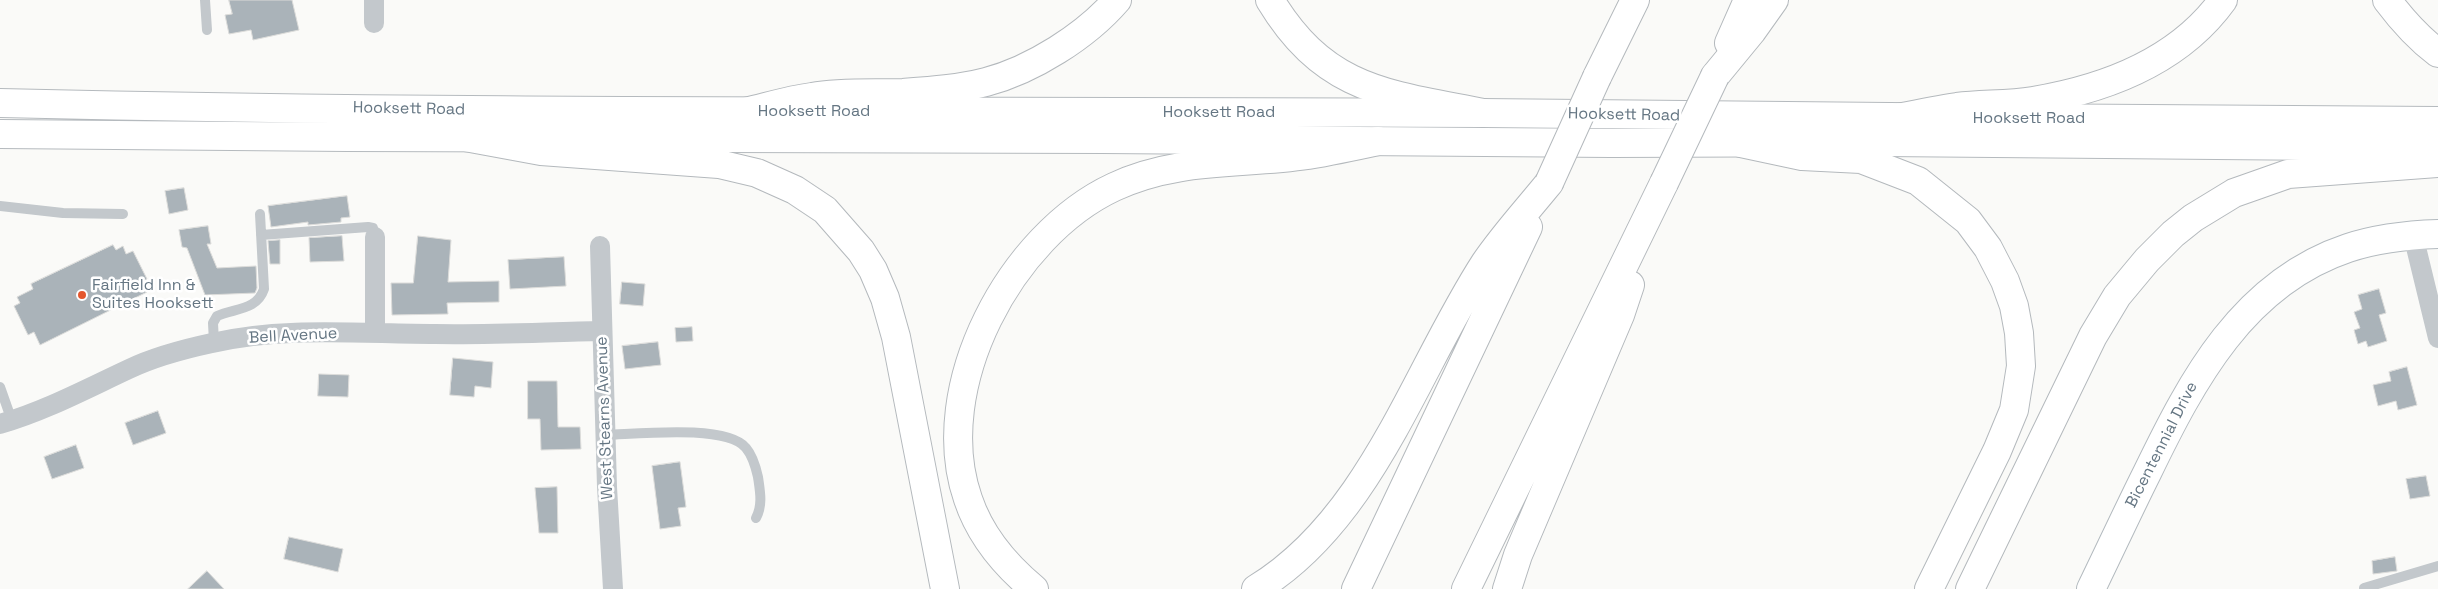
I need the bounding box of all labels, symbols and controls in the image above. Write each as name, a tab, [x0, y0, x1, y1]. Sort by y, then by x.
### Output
street label: Hooksett Road	[353, 98, 465, 120]
street label: Hooksett Road	[758, 102, 870, 122]
street label: Hooksett Road	[1163, 103, 1275, 123]
street label: Hooksett Road	[1568, 104, 1680, 126]
street label: Hooksett Road	[1973, 109, 2085, 129]
place label: Fairfield Inn & Suites Hooksett	[92, 276, 214, 314]
marker: Fairfield Inn & Suites Hooksett	[76, 289, 88, 301]
street label: Bell Avenue	[248, 324, 338, 348]
street label: West Stearns Avenue	[593, 336, 617, 500]
street label: Bicentennial Drive	[2122, 379, 2202, 511]

